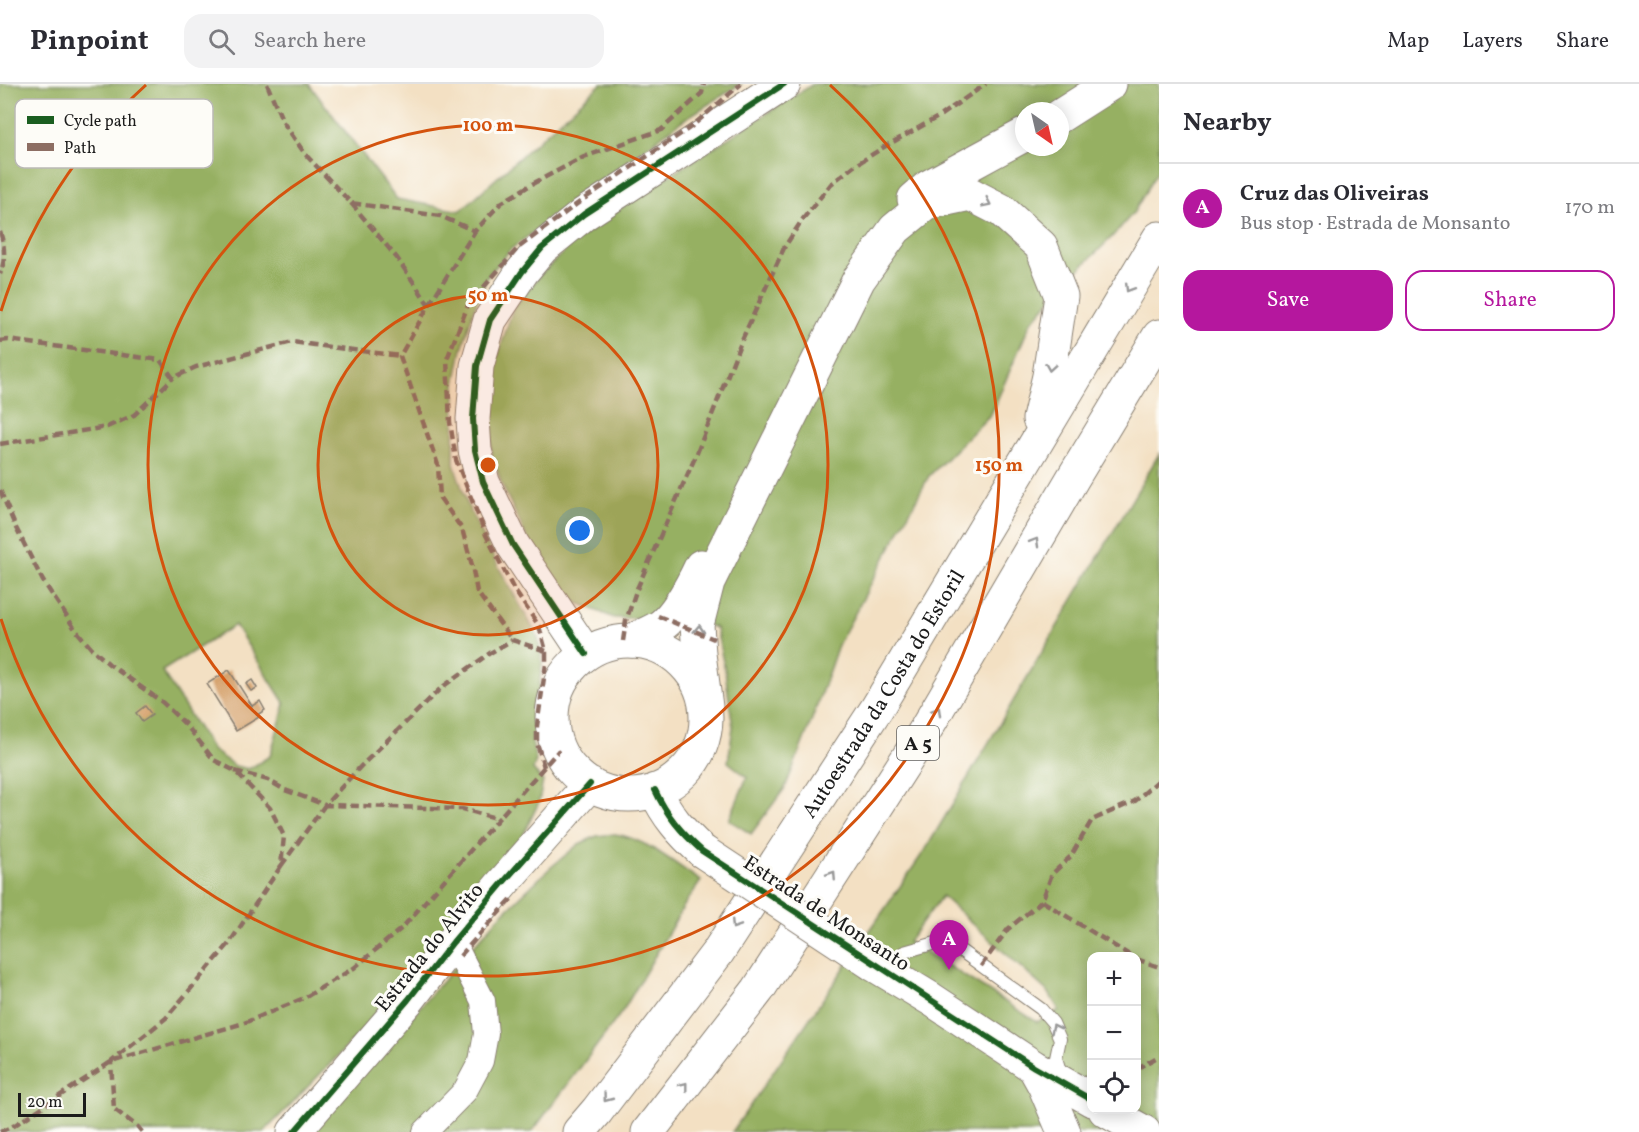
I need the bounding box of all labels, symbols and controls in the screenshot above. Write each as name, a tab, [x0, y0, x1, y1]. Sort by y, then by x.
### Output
search box	[184, 14, 604, 68]
text: Pinpoint	[30, 22, 148, 61]
icon: search	[205, 25, 238, 58]
text: Search here	[253, 26, 366, 57]
text: Map	[1387, 27, 1429, 56]
text: Layers	[1462, 27, 1523, 56]
text: Share	[1556, 27, 1609, 56]
legend	[15, 99, 213, 168]
north arrow	[1015, 102, 1069, 156]
text: Nearby	[1183, 105, 1272, 141]
text: Cycle path	[64, 111, 137, 133]
text: 100 m	[463, 114, 513, 139]
text: Path	[64, 138, 96, 160]
text: Cruz das Oliveiras	[1240, 179, 1429, 210]
text: A	[1195, 194, 1210, 222]
text: 170 m	[1565, 194, 1615, 222]
one-way arrow	[981, 195, 992, 207]
text: Bus stop · Estrada de Monsanto	[1240, 210, 1510, 238]
button: Save	[1183, 270, 1393, 331]
button: Share	[1405, 270, 1615, 331]
one-way arrow	[1124, 282, 1136, 292]
text: 50 m	[468, 284, 508, 309]
one-way arrow	[1044, 361, 1057, 371]
text: 150 m	[975, 454, 1023, 479]
centre of rings	[478, 455, 498, 475]
your location	[565, 516, 594, 545]
one-way arrow	[1028, 538, 1039, 548]
street label: Autoestrada da Costa do Estoril	[796, 565, 973, 825]
one-way arrow	[692, 624, 705, 633]
one-way arrow	[930, 707, 941, 717]
road number: A 5	[897, 726, 939, 760]
street label: Estrada de Monsanto	[737, 849, 915, 979]
one-way arrow	[825, 871, 837, 881]
street label: Estrada do Alvito	[369, 877, 491, 1019]
one-way arrow	[731, 919, 743, 929]
pin: A	[930, 920, 968, 970]
map controls	[1087, 952, 1141, 1114]
button: +	[1087, 952, 1141, 1006]
button: −	[1087, 1006, 1141, 1060]
one-way arrow	[1050, 1024, 1062, 1035]
button: locate	[1087, 1060, 1141, 1114]
one-way arrow	[676, 1082, 687, 1093]
scale bar	[18, 1090, 86, 1118]
text: 20 m	[27, 1092, 62, 1114]
one-way arrow	[603, 1092, 614, 1103]

